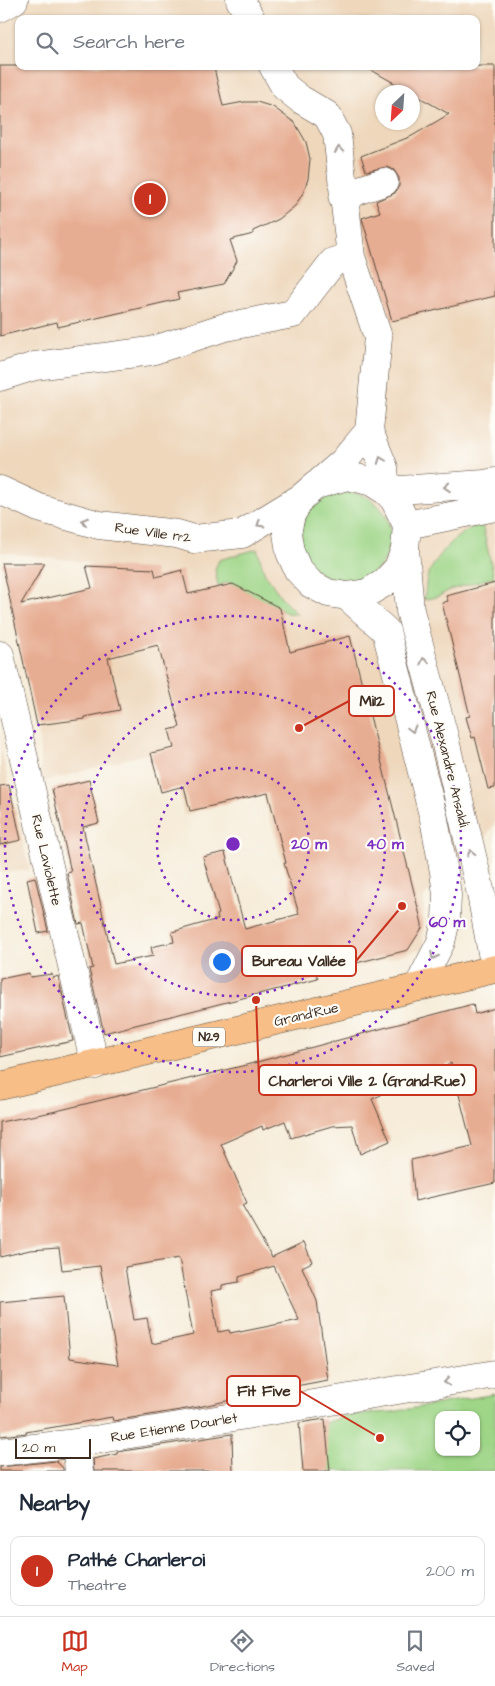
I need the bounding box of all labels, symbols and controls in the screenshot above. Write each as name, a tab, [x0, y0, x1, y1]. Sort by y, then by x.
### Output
search box	[15, 15, 480, 70]
icon: search	[33, 29, 61, 57]
text: Search here	[73, 29, 185, 56]
north arrow	[375, 85, 420, 130]
one-way arrow	[333, 146, 344, 154]
pin: 1	[134, 180, 166, 218]
one-way arrow	[377, 456, 387, 465]
one-way arrow	[442, 482, 450, 493]
one-way arrow	[80, 516, 89, 527]
one-way arrow	[256, 517, 265, 527]
street label: Rue Ville n°2	[113, 518, 192, 548]
one-way arrow	[419, 658, 429, 666]
callout: Mi12	[349, 686, 394, 716]
street label: Rue Alexandre Ansaldi	[420, 689, 474, 829]
text: Mi12	[359, 691, 385, 712]
one-way arrow	[406, 725, 417, 734]
street label: Rue Laviolette	[26, 813, 66, 908]
text: 20 m	[290, 834, 327, 855]
text: 40 m	[366, 834, 404, 855]
centre of rings	[224, 835, 242, 853]
one-way arrow	[466, 848, 477, 857]
text: 60 m	[429, 912, 466, 933]
callout: Bureau Vallée	[242, 946, 356, 976]
your location	[209, 949, 235, 975]
one-way arrow	[430, 950, 440, 959]
text: Bureau Vallée	[252, 951, 346, 972]
street label: Grand'Rue	[272, 998, 341, 1032]
road number: N29	[193, 1028, 225, 1046]
callout: Charleroi Ville 2 (Grand-Rue)	[259, 1065, 476, 1095]
text: Charleroi Ville 2 (Grand-Rue)	[269, 1071, 466, 1092]
callout: Fit Five	[227, 1376, 300, 1406]
one-way arrow	[443, 1376, 451, 1386]
text: Fit Five	[237, 1381, 291, 1402]
street label: Rue Etienne Dourlet	[109, 1408, 239, 1448]
map controls	[435, 1411, 480, 1456]
button: locate	[435, 1411, 480, 1456]
scale bar	[15, 1436, 91, 1459]
text: 20 m	[22, 1438, 55, 1458]
text: Nearby	[20, 1489, 90, 1518]
text: Pathé Charleroi	[68, 1547, 205, 1574]
text: 1	[36, 1560, 38, 1582]
text: 200 m	[426, 1560, 474, 1582]
text: Theatre	[68, 1574, 127, 1596]
tab: Map	[61, 1627, 89, 1677]
tab: Directions	[210, 1627, 275, 1677]
tab: Saved	[396, 1627, 434, 1677]

